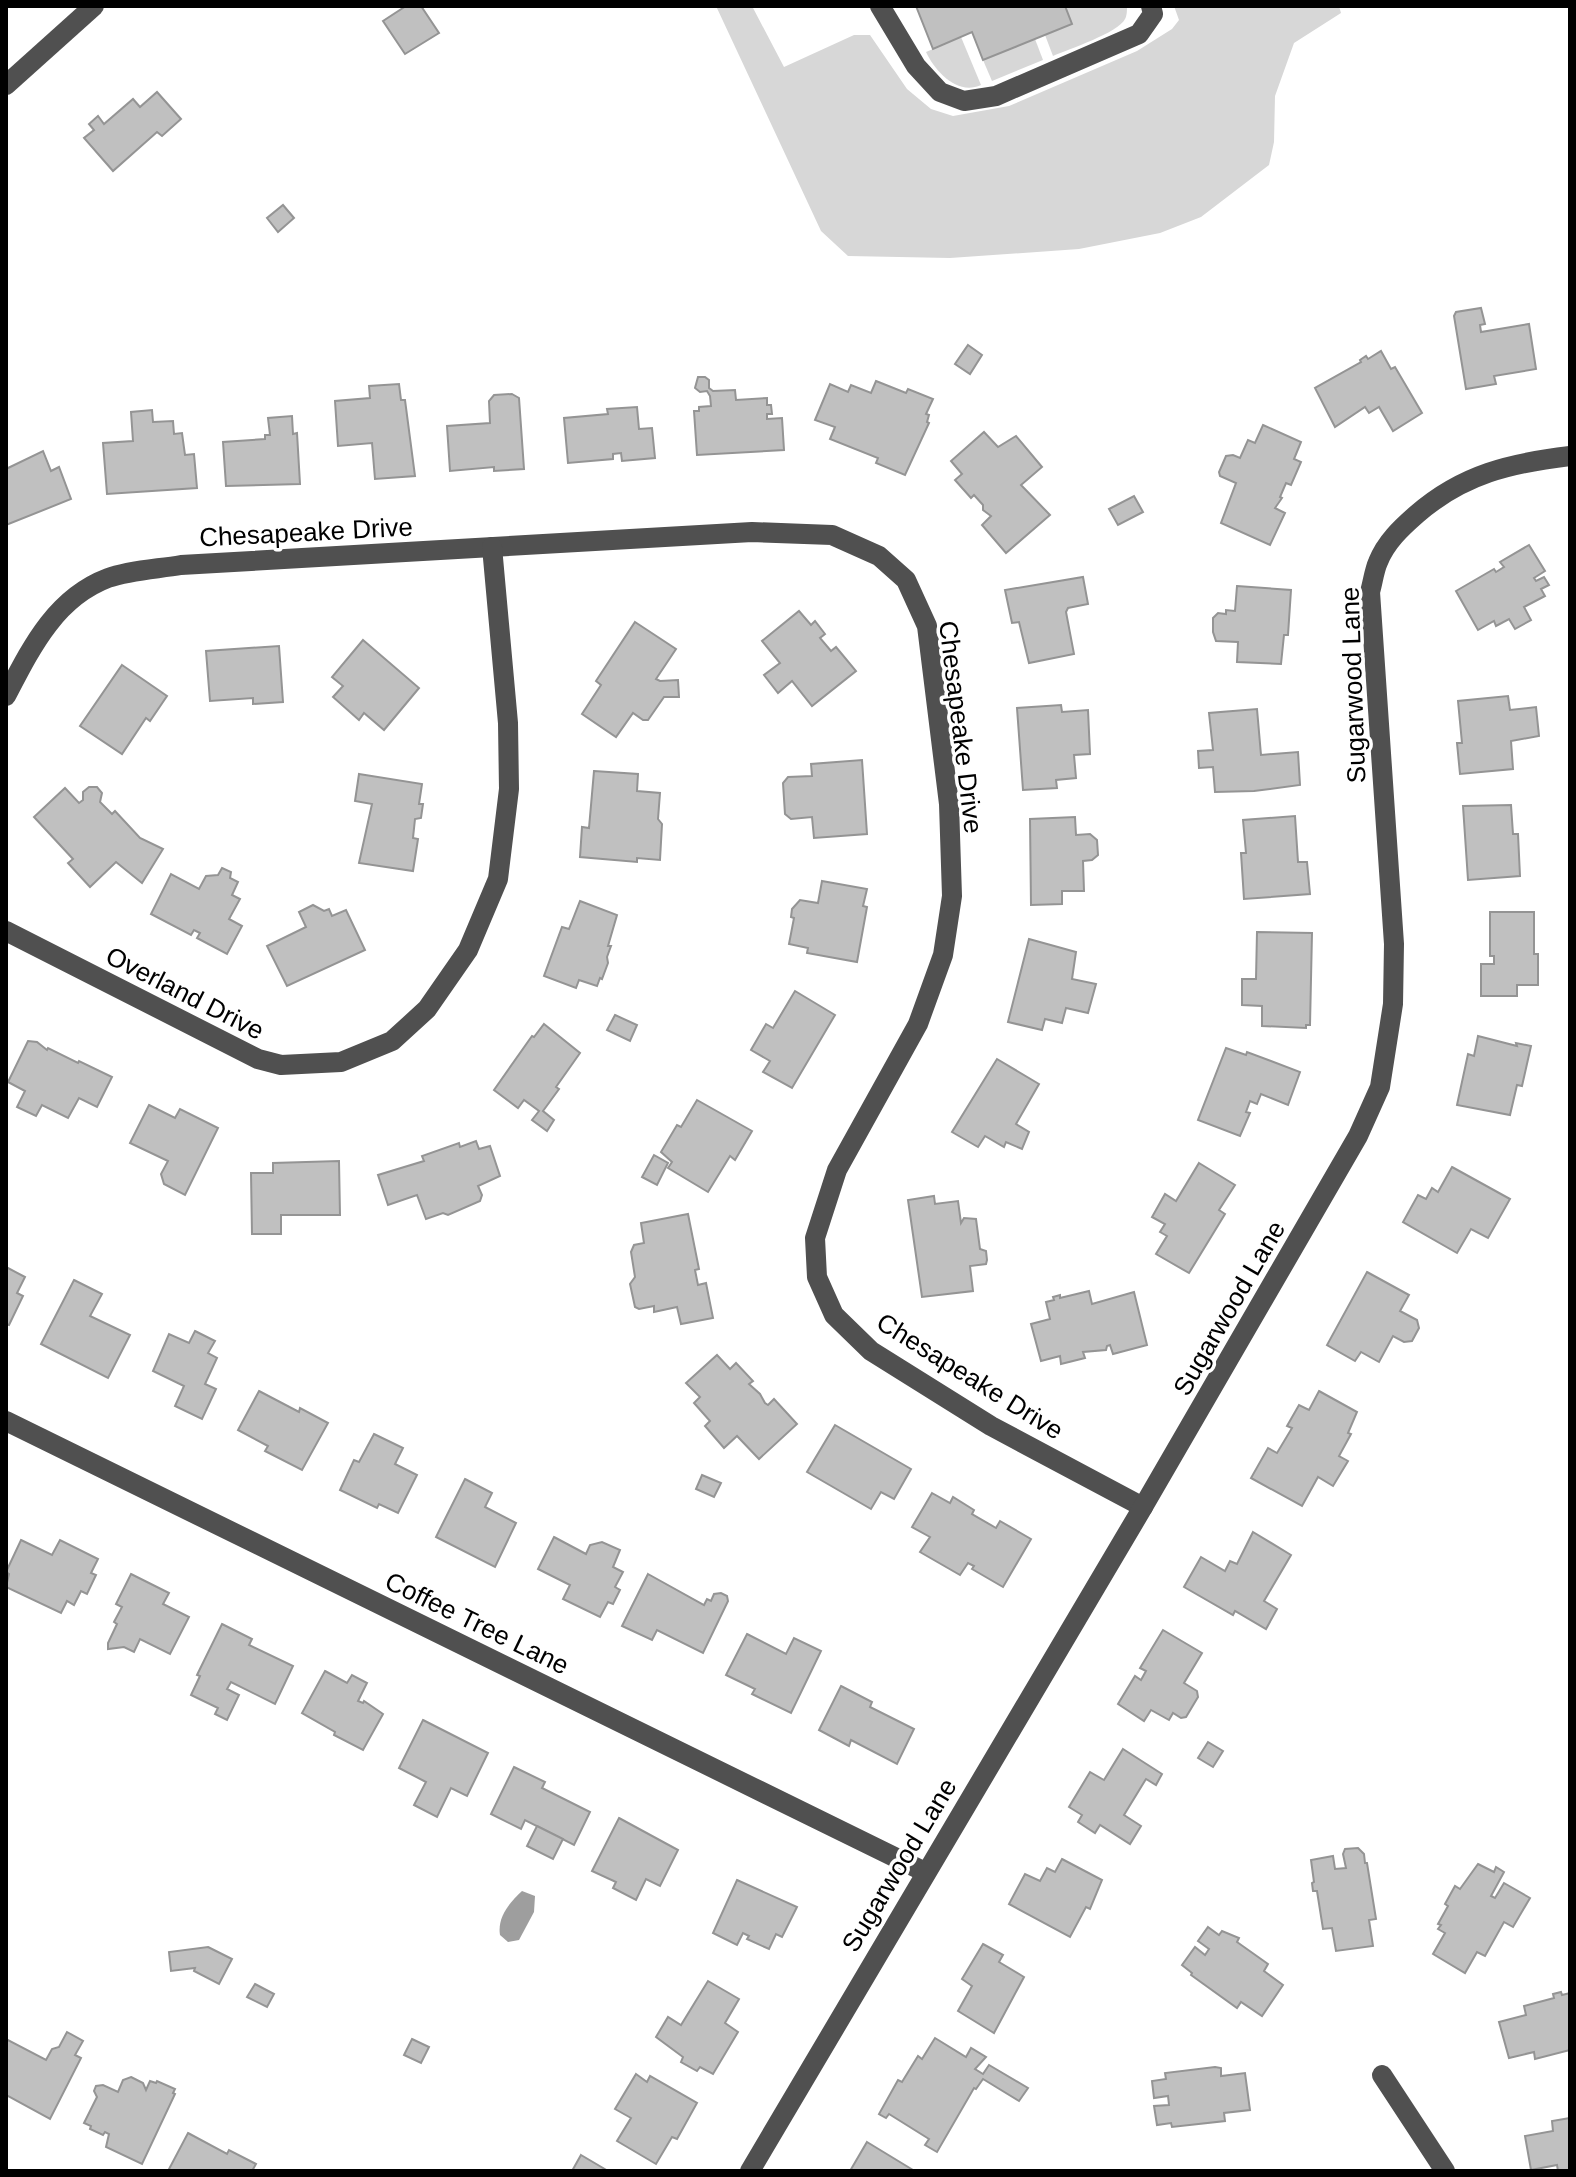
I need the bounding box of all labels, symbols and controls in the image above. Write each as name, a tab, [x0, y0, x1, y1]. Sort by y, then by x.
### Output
street label: Chesapeake Drive	[198, 511, 414, 553]
street label: Sugarwood Lane	[1335, 586, 1371, 784]
street label: Chesapeake Drive	[933, 619, 989, 835]
street label: Overland Drive	[101, 940, 269, 1046]
street label: Sugarwood Lane	[1167, 1215, 1291, 1401]
street label: Chesapeake Drive	[871, 1307, 1069, 1445]
street label: Coffee Tree Lane	[380, 1566, 574, 1680]
street label: Sugarwood Lane	[836, 1773, 962, 1957]

